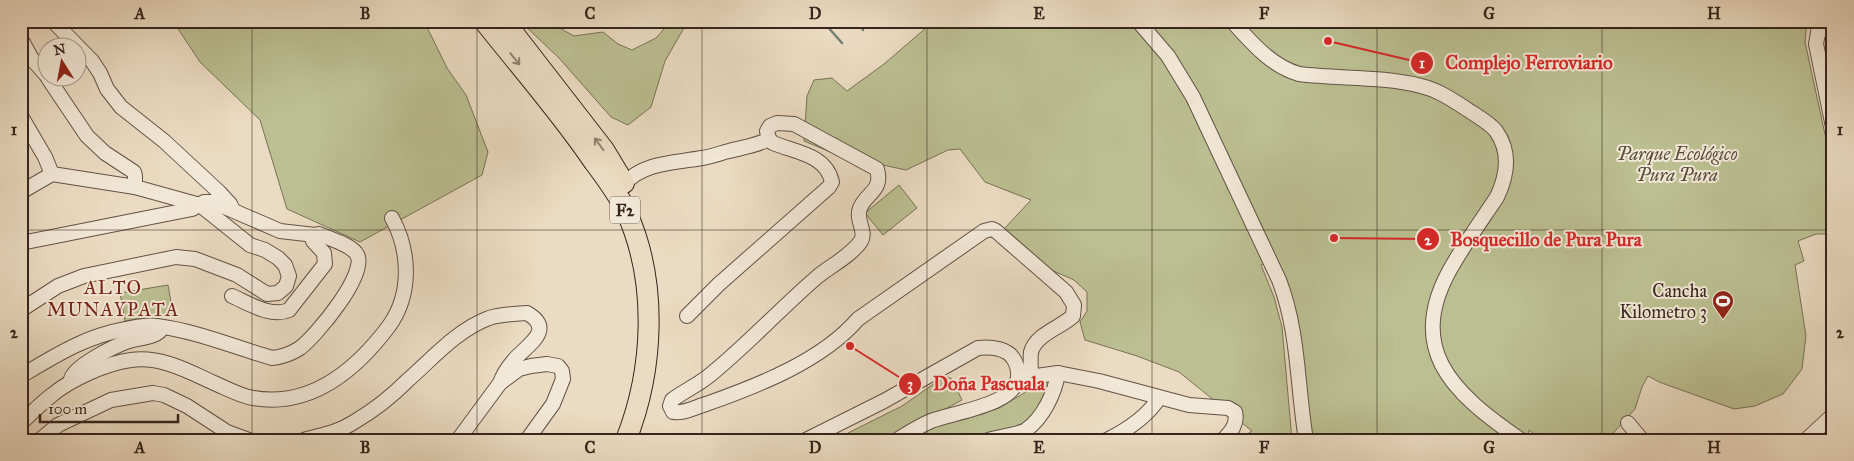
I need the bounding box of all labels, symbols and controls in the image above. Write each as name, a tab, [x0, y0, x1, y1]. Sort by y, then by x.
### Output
text: A	[134, 4, 146, 23]
text: B	[360, 4, 370, 23]
text: C	[585, 4, 596, 23]
text: D	[809, 4, 822, 23]
text: E	[1033, 4, 1045, 23]
text: F	[1259, 4, 1270, 23]
text: G	[1483, 4, 1495, 23]
text: H	[1707, 4, 1721, 23]
north arrow	[38, 38, 88, 88]
text: N	[52, 40, 67, 59]
callout: Complejo Ferroviario	[1410, 46, 1622, 80]
text: Complejo Ferroviario	[1445, 51, 1613, 75]
one-way arrow	[509, 53, 520, 66]
text: 1	[1419, 54, 1425, 72]
text: 1	[11, 120, 18, 139]
text: 1	[1837, 120, 1844, 139]
one-way arrow	[594, 137, 604, 151]
park label: Parque Ecológico Pura Pura	[1616, 143, 1738, 186]
road number: F2	[610, 196, 640, 224]
callout: Bosquecillo de Pura Pura	[1415, 222, 1652, 256]
text: Bosquecillo de Pura Pura	[1450, 228, 1643, 252]
text: 2	[1424, 231, 1432, 249]
district label: ALTO MUNAYPATA	[47, 276, 179, 321]
place label: Cancha Kilometro 3	[1619, 280, 1707, 323]
sports icon: Cancha Kilometro 3	[1711, 289, 1735, 320]
text: 2	[10, 323, 19, 342]
text: 2	[1836, 323, 1845, 342]
callout: Doña Pascuala	[898, 367, 1055, 401]
text: Doña Pascuala	[933, 372, 1046, 395]
text: 3	[907, 375, 913, 394]
scale bar	[40, 391, 178, 423]
text: 100 m	[48, 400, 88, 418]
text: A	[134, 438, 146, 457]
text: B	[360, 438, 370, 457]
text: C	[585, 438, 596, 457]
text: D	[809, 438, 822, 457]
text: E	[1033, 438, 1045, 457]
text: F	[1259, 438, 1270, 457]
text: G	[1483, 438, 1495, 457]
text: H	[1707, 438, 1721, 457]

